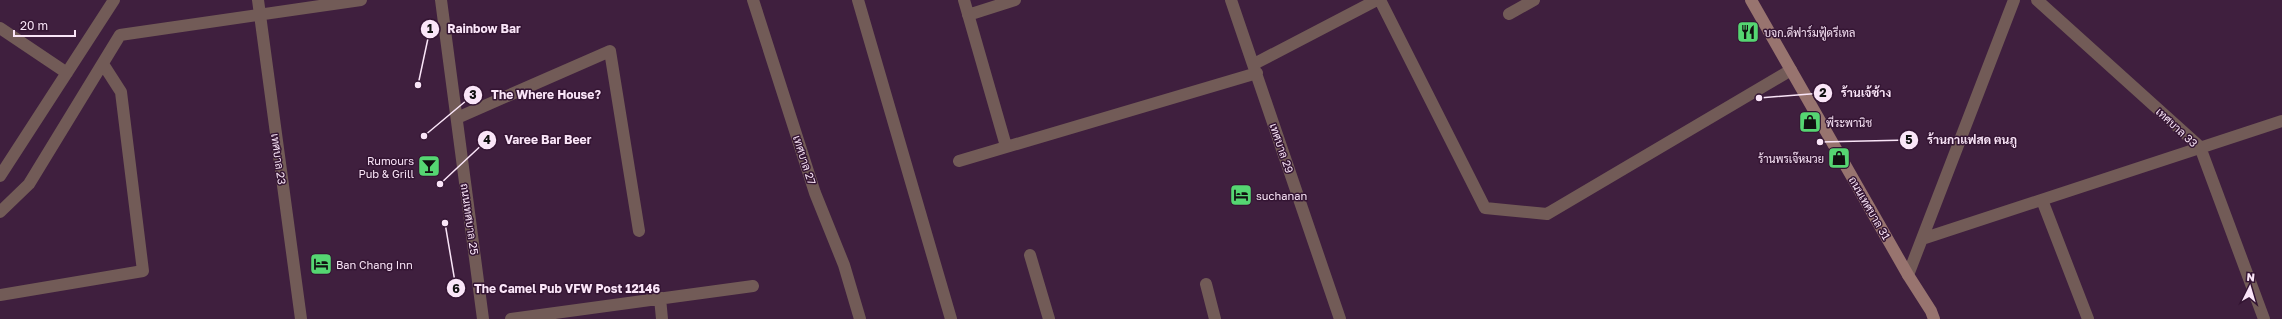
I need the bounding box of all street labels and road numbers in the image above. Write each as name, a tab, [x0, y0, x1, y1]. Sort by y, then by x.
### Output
street label: เทศบาล 33	[2154, 105, 2200, 149]
street label: เทศบาล 29	[1267, 121, 1297, 175]
street label: เทศบาล 23	[269, 133, 289, 185]
street label: เทศบาล 27	[791, 134, 819, 186]
street label: ถนนเทศบาล 31	[1847, 174, 1893, 242]
street label: ถนนเทศบาล 25	[459, 182, 481, 256]

